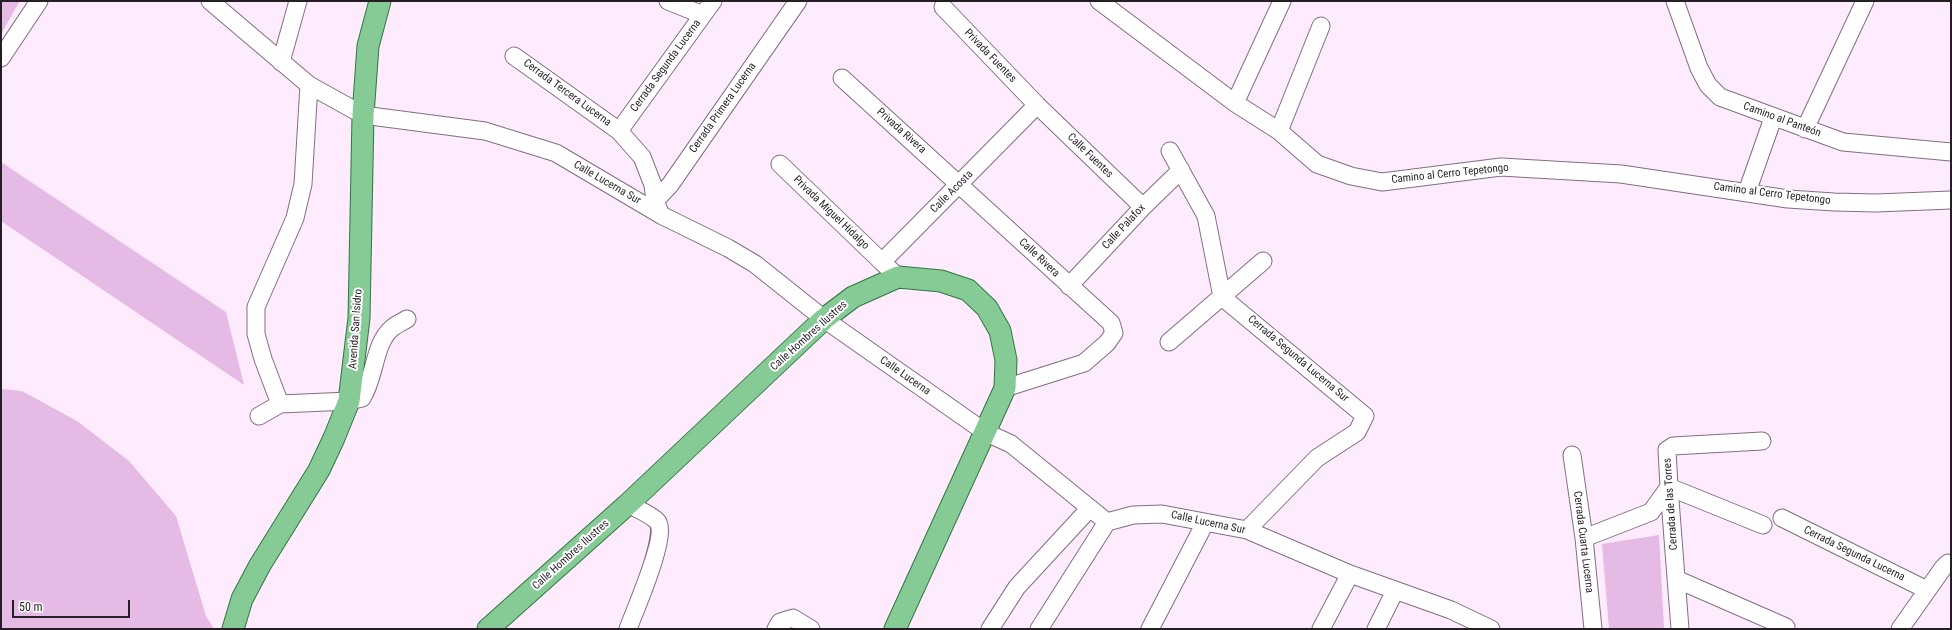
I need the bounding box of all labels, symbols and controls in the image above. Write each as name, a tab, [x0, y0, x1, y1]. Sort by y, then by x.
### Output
street label: Cerrada Segunda Lucerna	[628, 17, 704, 115]
street label: Privada Fuentes	[961, 26, 1019, 86]
street label: Cerrada Tercera Lucerna	[520, 57, 614, 129]
street label: Cerrada Primera Lucerna	[687, 60, 759, 156]
street label: Camino al Panteón	[1741, 100, 1823, 140]
street label: Privada Rivera	[874, 105, 928, 157]
street label: Calle Fuentes	[1064, 131, 1116, 181]
street label: Calle Lucerna Sur	[571, 158, 643, 208]
street label: Camino al Cerro Tepetongo	[1391, 161, 1509, 187]
street label: Calle Acosta	[928, 168, 976, 216]
street label: Privada Miguel Hidalgo	[790, 173, 872, 253]
street label: Camino al Cerro Tepetongo	[1713, 180, 1831, 208]
street label: Calle Palafox	[1100, 202, 1148, 252]
street label: Calle Rivera	[1016, 236, 1062, 280]
street label: Avenida San Isidro	[347, 288, 365, 370]
street label: Calle Hombres Ilustres	[768, 298, 850, 374]
street label: Cerrada Segunda Lucerna Sur	[1245, 313, 1351, 405]
street label: Calle Lucerna	[877, 354, 933, 398]
street label: Cerrada de las Torres	[1661, 457, 1681, 551]
street label: Cerrada Cuarta Lucerna	[1570, 490, 1596, 594]
street label: Calle Lucerna Sur	[1170, 509, 1246, 537]
street label: Calle Hombres Ilustres	[530, 517, 612, 593]
street label: Cerrada Segunda Lucerna	[1801, 524, 1907, 584]
scale bar	[14, 592, 132, 618]
text: 50 m	[19, 600, 43, 614]

